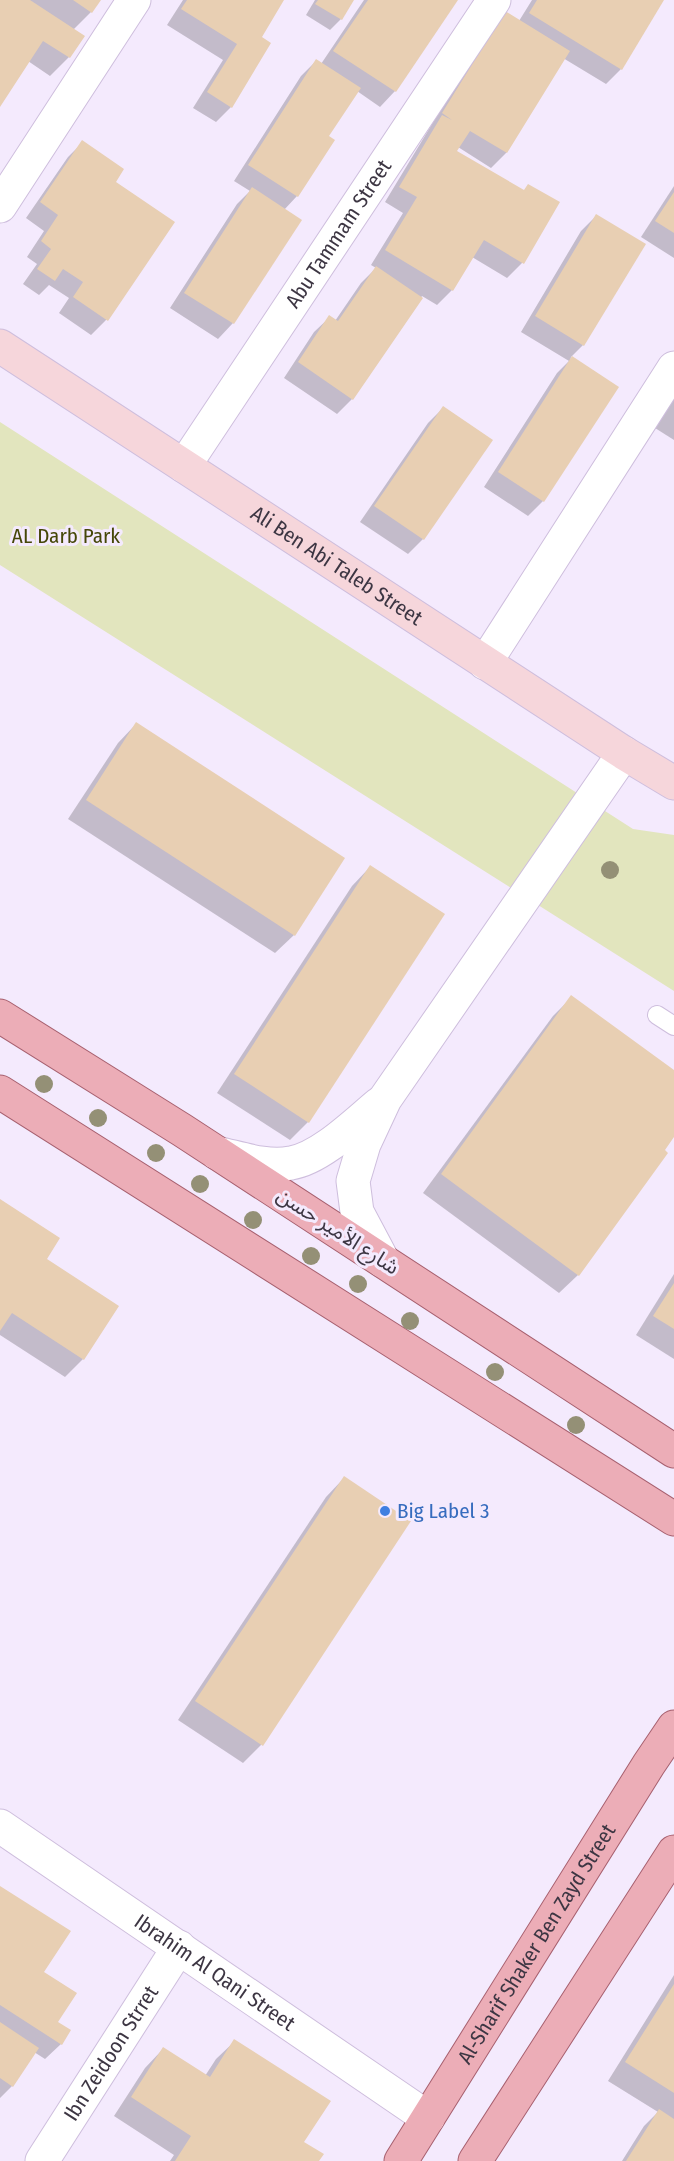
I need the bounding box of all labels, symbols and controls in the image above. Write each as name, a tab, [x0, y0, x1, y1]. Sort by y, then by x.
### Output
street label: Abu Tammam Street	[280, 155, 397, 313]
street label: Ali Ben Abi Taleb Street	[246, 500, 428, 631]
park label: AL Darb Park	[12, 523, 120, 549]
street label: شارع الأمير حسن	[271, 1182, 404, 1282]
place label: Big Label 3	[397, 1498, 490, 1524]
marker: Big Label 3	[378, 1504, 392, 1518]
street label: Al-Sharif Shaker Ben Zayd Street	[452, 1819, 621, 2069]
street label: Ibrahim Al Qani Street	[129, 1909, 300, 2037]
street label: Ibn Zeidoon Strret	[58, 1980, 164, 2126]

